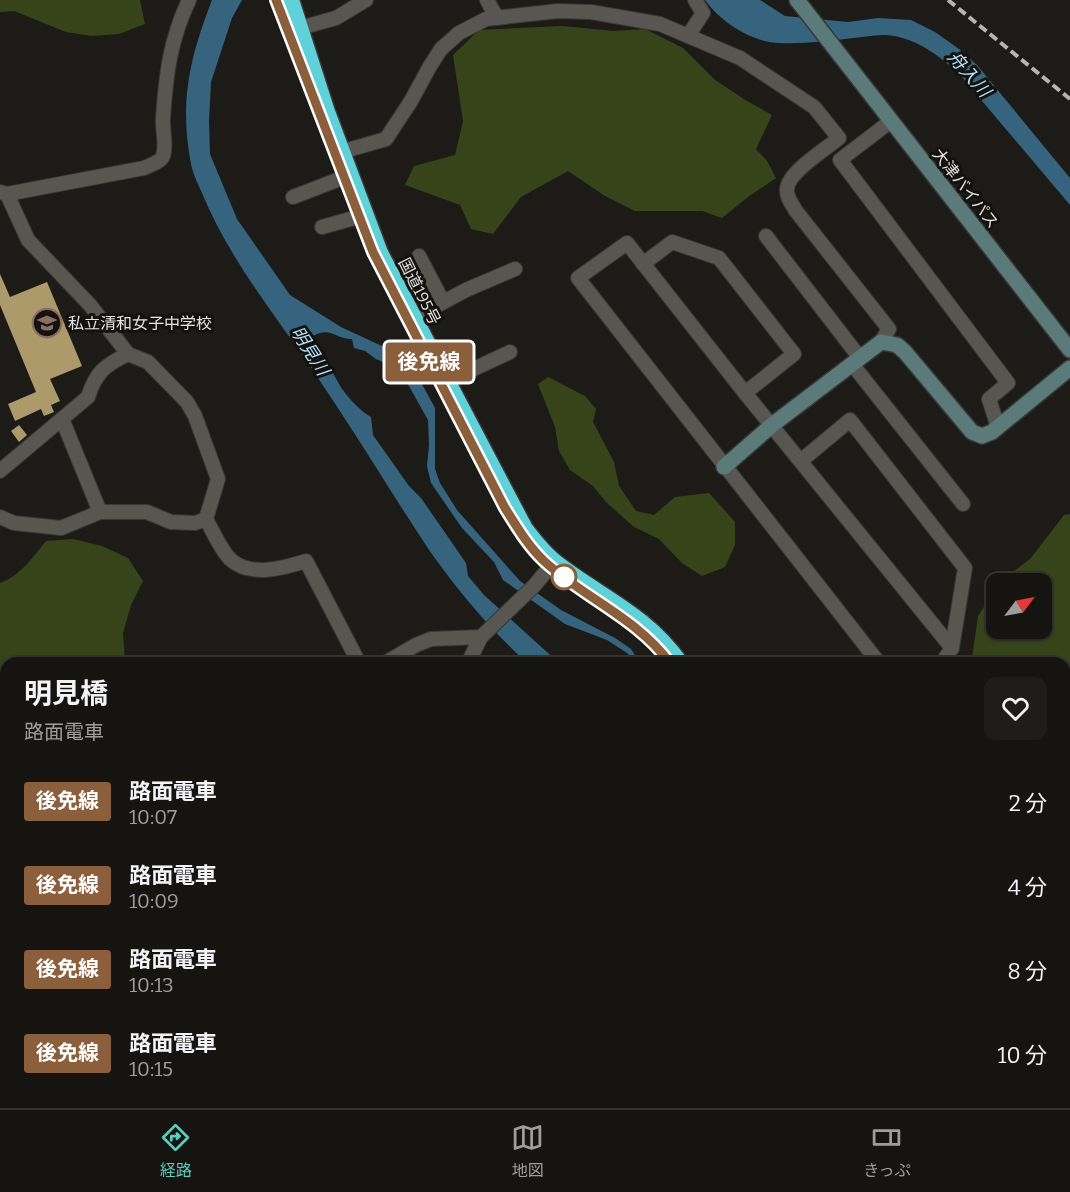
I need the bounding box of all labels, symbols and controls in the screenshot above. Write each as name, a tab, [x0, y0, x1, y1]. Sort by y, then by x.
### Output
water label: 舟入川	[943, 46, 996, 103]
street label: 大津バイパス	[929, 145, 1003, 232]
street label: 国道195号	[395, 255, 444, 328]
school or university icon: 私立清和女子中学校	[31, 307, 63, 339]
place label: 私立清和女子中学校	[68, 314, 212, 333]
water label: 明見川	[286, 322, 335, 381]
line badge: 後免線	[394, 342, 464, 382]
text: 後免線	[398, 349, 461, 375]
unlabelled marker	[551, 564, 577, 590]
north arrow	[986, 573, 1052, 639]
map controls	[986, 573, 1052, 639]
text: 明見橋	[24, 677, 108, 710]
button: heart	[984, 677, 1047, 740]
text: 路面電車	[24, 720, 104, 744]
text: 路面電車	[129, 778, 217, 805]
text: 後免線	[36, 788, 99, 814]
text: 2 分	[1009, 790, 1047, 817]
text: 10:07	[129, 805, 177, 829]
text: 路面電車	[129, 862, 217, 889]
text: 後免線	[36, 872, 99, 898]
text: 4 分	[1008, 874, 1047, 901]
text: 10:09	[129, 889, 179, 913]
text: 路面電車	[129, 946, 217, 973]
text: 後免線	[36, 956, 99, 982]
text: 8 分	[1007, 958, 1047, 985]
text: 10:13	[129, 973, 174, 997]
text: 路面電車	[129, 1030, 217, 1057]
text: 後免線	[36, 1040, 99, 1066]
text: 10 分	[998, 1042, 1047, 1069]
text: 10:15	[129, 1057, 173, 1081]
tab: 経路	[159, 1121, 192, 1181]
tab: 地図	[511, 1121, 544, 1181]
tab: きっぷ	[863, 1121, 911, 1181]

